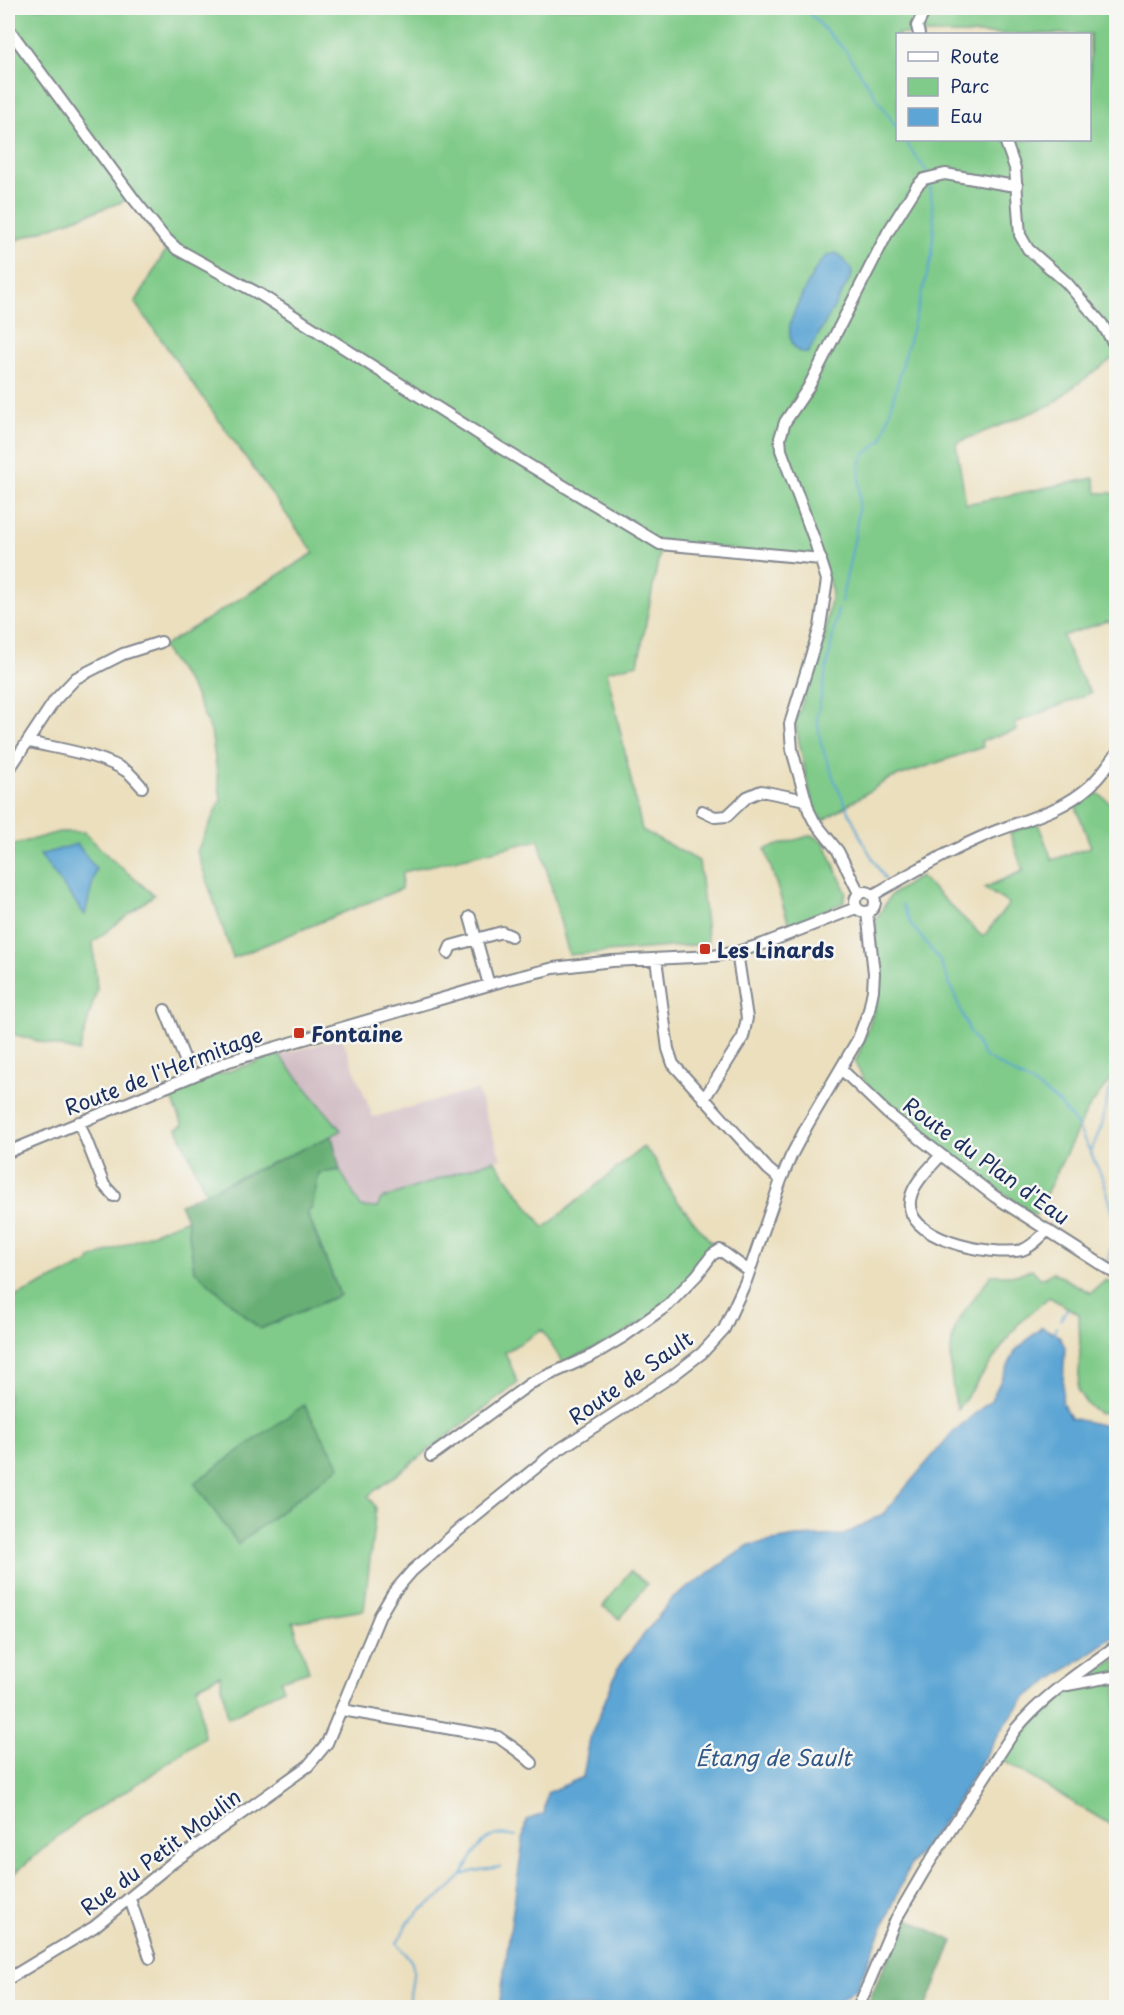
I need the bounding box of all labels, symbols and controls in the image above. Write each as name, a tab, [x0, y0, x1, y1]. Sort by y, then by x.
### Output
legend	[896, 33, 1091, 141]
text: Route	[950, 42, 1000, 69]
text: Parc	[950, 72, 989, 99]
text: Eau	[950, 102, 982, 129]
place label: Les Linards	[717, 933, 834, 965]
marker: Les Linards	[698, 942, 712, 956]
street label: Route de l'Hermitage	[59, 1017, 267, 1123]
place label: Fontaine	[311, 1017, 403, 1049]
marker: Fontaine	[292, 1026, 306, 1040]
street label: Route du Plan d'Eau	[897, 1088, 1077, 1232]
street label: Route de Sault	[561, 1322, 699, 1432]
water label: Étang de Sault	[695, 1740, 854, 1773]
street label: Rue du Petit Moulin	[73, 1780, 247, 1922]

